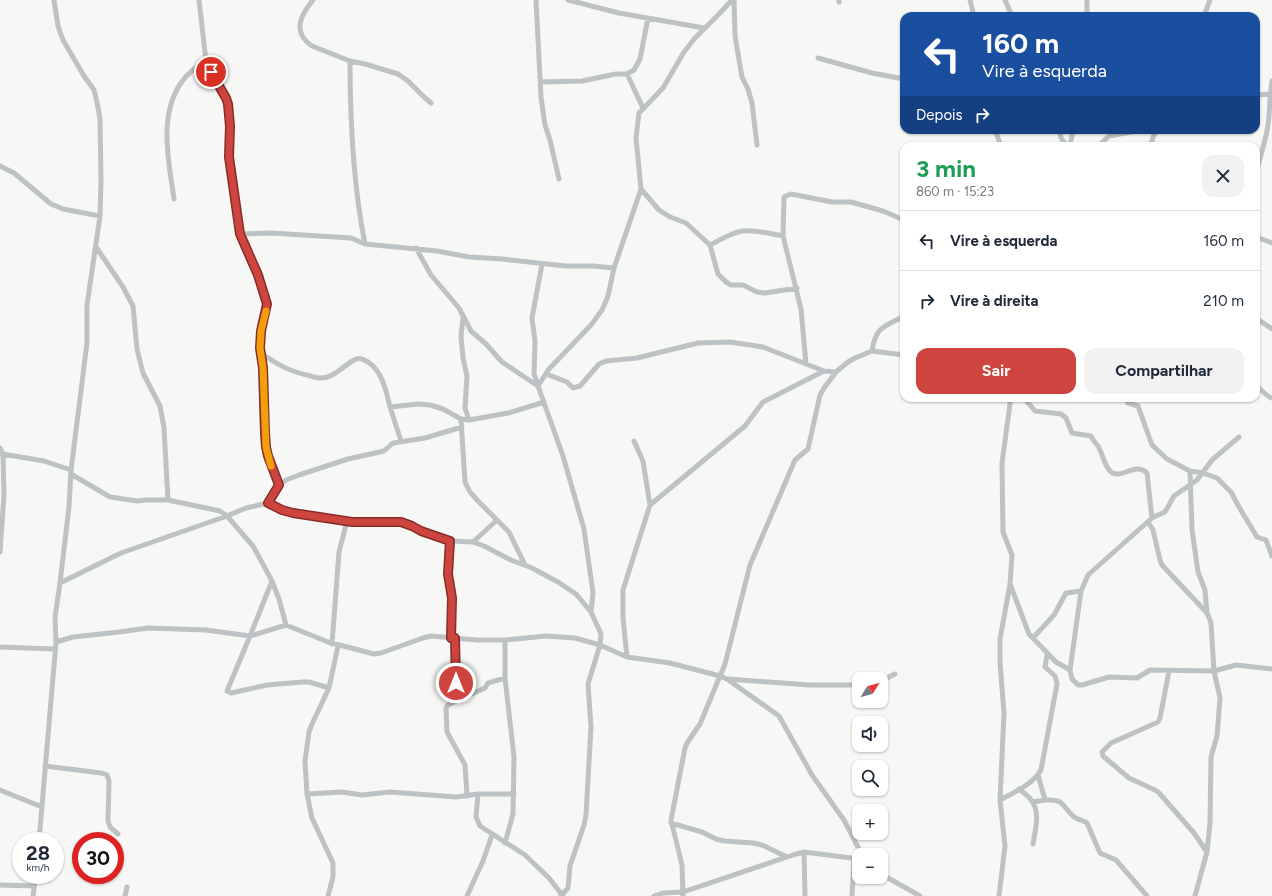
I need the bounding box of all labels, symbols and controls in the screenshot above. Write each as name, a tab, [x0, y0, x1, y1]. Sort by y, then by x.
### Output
text: 160 m	[982, 26, 1059, 60]
icon: left	[916, 28, 968, 80]
pin	[194, 55, 228, 89]
text: Vire à esquerda	[982, 60, 1107, 82]
icon: arrive	[200, 61, 222, 83]
icon: right	[971, 104, 993, 126]
text: Depois	[916, 106, 963, 124]
text: 3 min	[916, 154, 976, 183]
button: close	[1202, 155, 1244, 197]
text: 860 m · 15:23	[916, 184, 994, 199]
icon: left	[916, 230, 938, 252]
text: Vire à esquerda	[950, 232, 1057, 250]
text: 160 m	[1203, 232, 1244, 250]
icon: right	[916, 290, 938, 312]
text: Vire à direita	[950, 292, 1039, 310]
text: 210 m	[1203, 292, 1244, 310]
button: Sair	[916, 348, 1076, 394]
button: Compartilhar	[1084, 348, 1244, 394]
position arrow	[435, 662, 477, 704]
north arrow	[852, 672, 888, 708]
map controls	[852, 672, 888, 884]
button: sound	[852, 716, 888, 752]
button: search	[852, 760, 888, 796]
button: +	[852, 804, 888, 840]
speed limit sign: 30	[72, 832, 124, 884]
text: 28	[26, 841, 50, 865]
button: −	[852, 848, 888, 884]
text: km/h	[27, 861, 49, 874]

